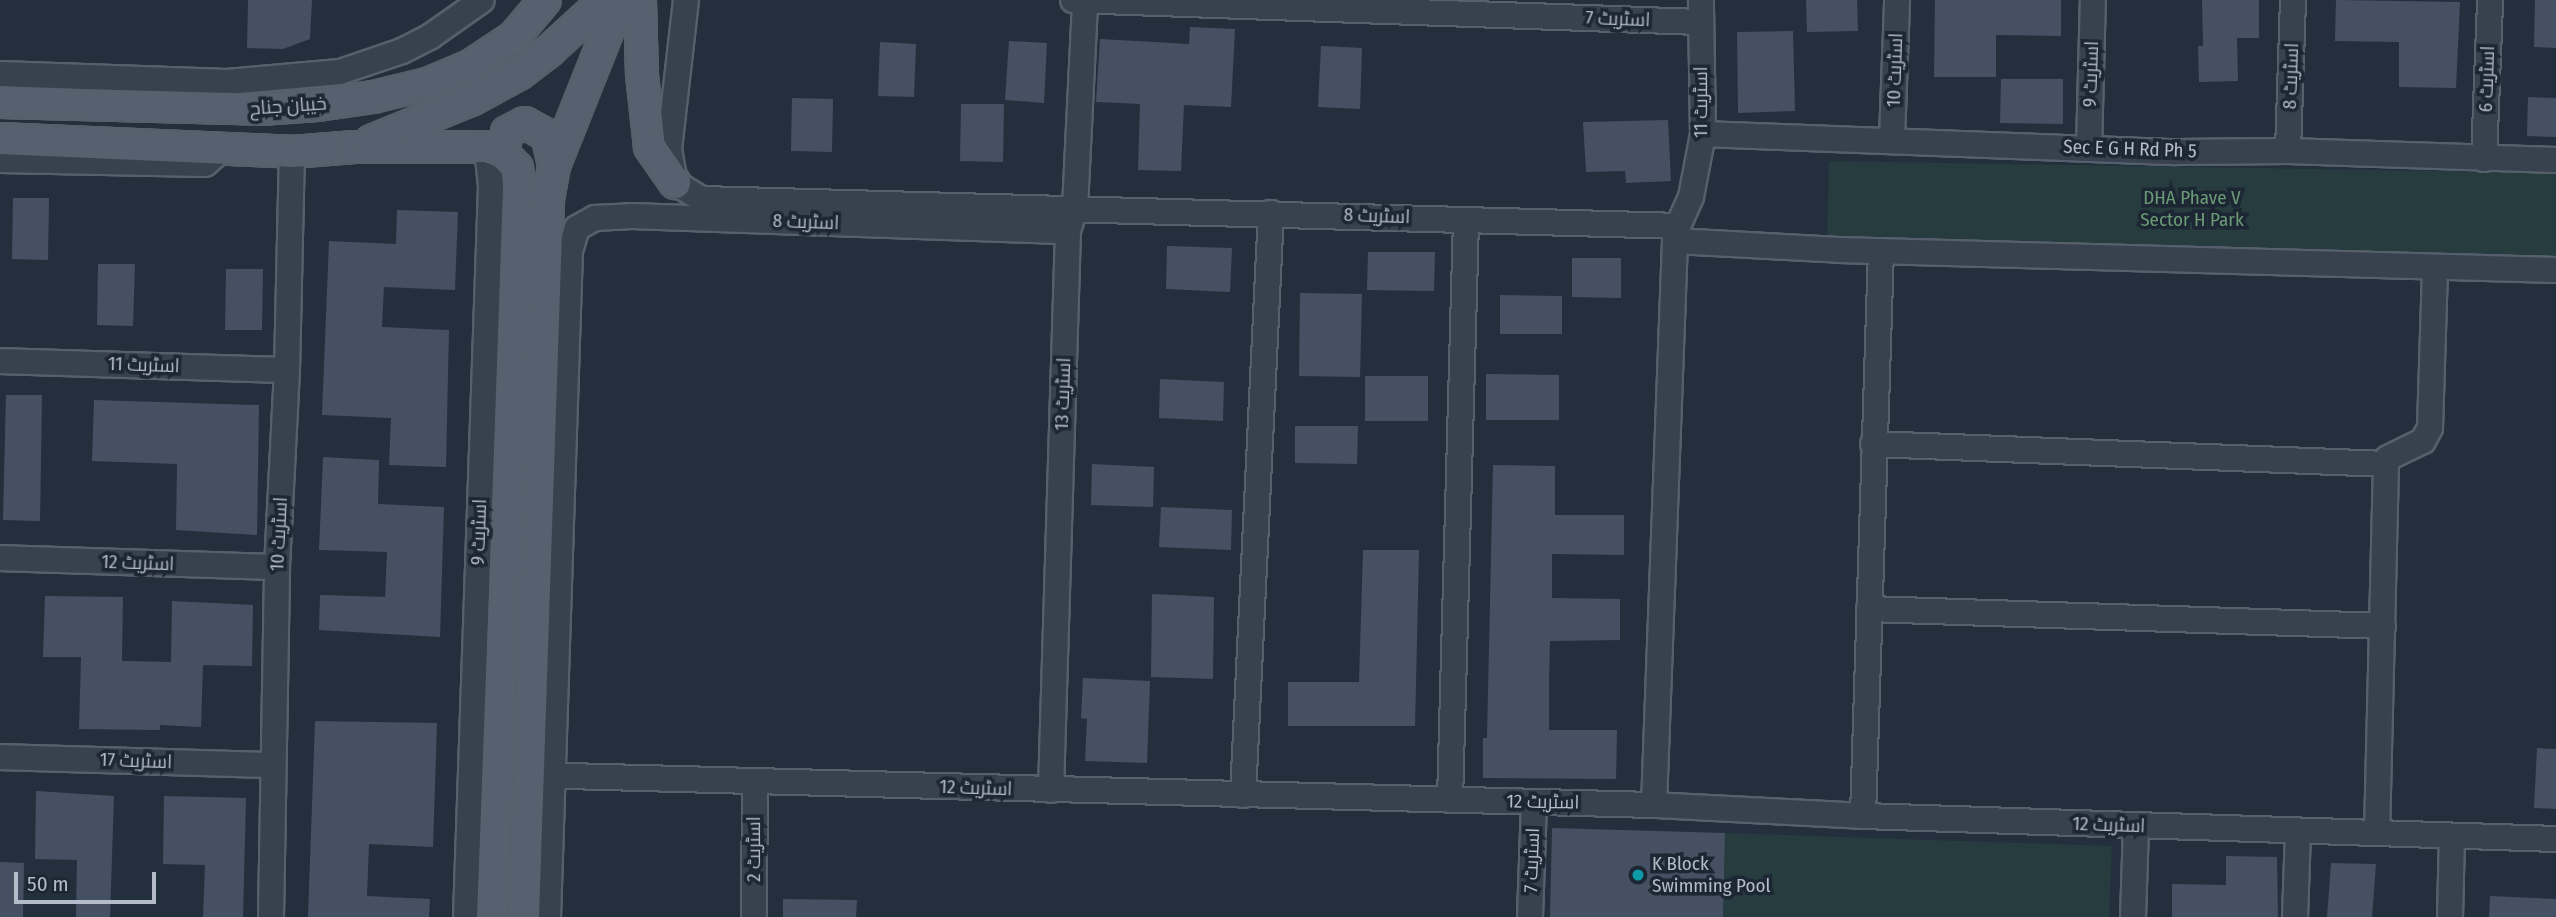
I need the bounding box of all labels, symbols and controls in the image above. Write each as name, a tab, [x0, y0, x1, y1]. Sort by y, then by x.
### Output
street label: اسٹریٹ 7	[1585, 6, 1651, 32]
street label: اسٹریٹ 10	[1882, 32, 1908, 108]
street label: اسٹریٹ 9	[2078, 40, 2104, 108]
street label: اسٹریٹ 8	[2278, 42, 2304, 110]
street label: اسٹریٹ 6	[2474, 45, 2500, 113]
street label: اسٹریٹ 11	[1690, 66, 1712, 138]
street label: خیبان جناح	[249, 92, 327, 120]
street label: Sec E G H Rd Ph 5	[2063, 135, 2197, 163]
park label: DHA Phave V Sector H Park	[2140, 187, 2244, 231]
street label: اسٹریٹ 8	[1343, 203, 1411, 229]
street label: اسٹریٹ 8	[772, 209, 840, 235]
street label: اسٹریٹ 11	[108, 352, 180, 378]
street label: اسٹریٹ 13	[1050, 357, 1076, 431]
street label: اسٹریٹ 10	[266, 496, 292, 572]
street label: اسٹریٹ 9	[466, 498, 492, 566]
street label: اسٹریٹ 12	[101, 550, 175, 576]
street label: اسٹریٹ 17	[99, 748, 173, 774]
street label: اسٹریٹ 12	[939, 775, 1013, 801]
street label: اسٹریٹ 12	[1506, 790, 1580, 814]
street label: اسٹریٹ 12	[2072, 812, 2146, 838]
street label: اسٹریٹ 2	[743, 816, 765, 882]
street label: اسٹریٹ 7	[1519, 827, 1545, 893]
place label: K Block Swimming Pool	[1652, 853, 1770, 897]
scale bar	[18, 858, 159, 902]
marker: K Block Swimming Pool	[1630, 867, 1646, 883]
text: 50 m	[27, 871, 69, 897]

